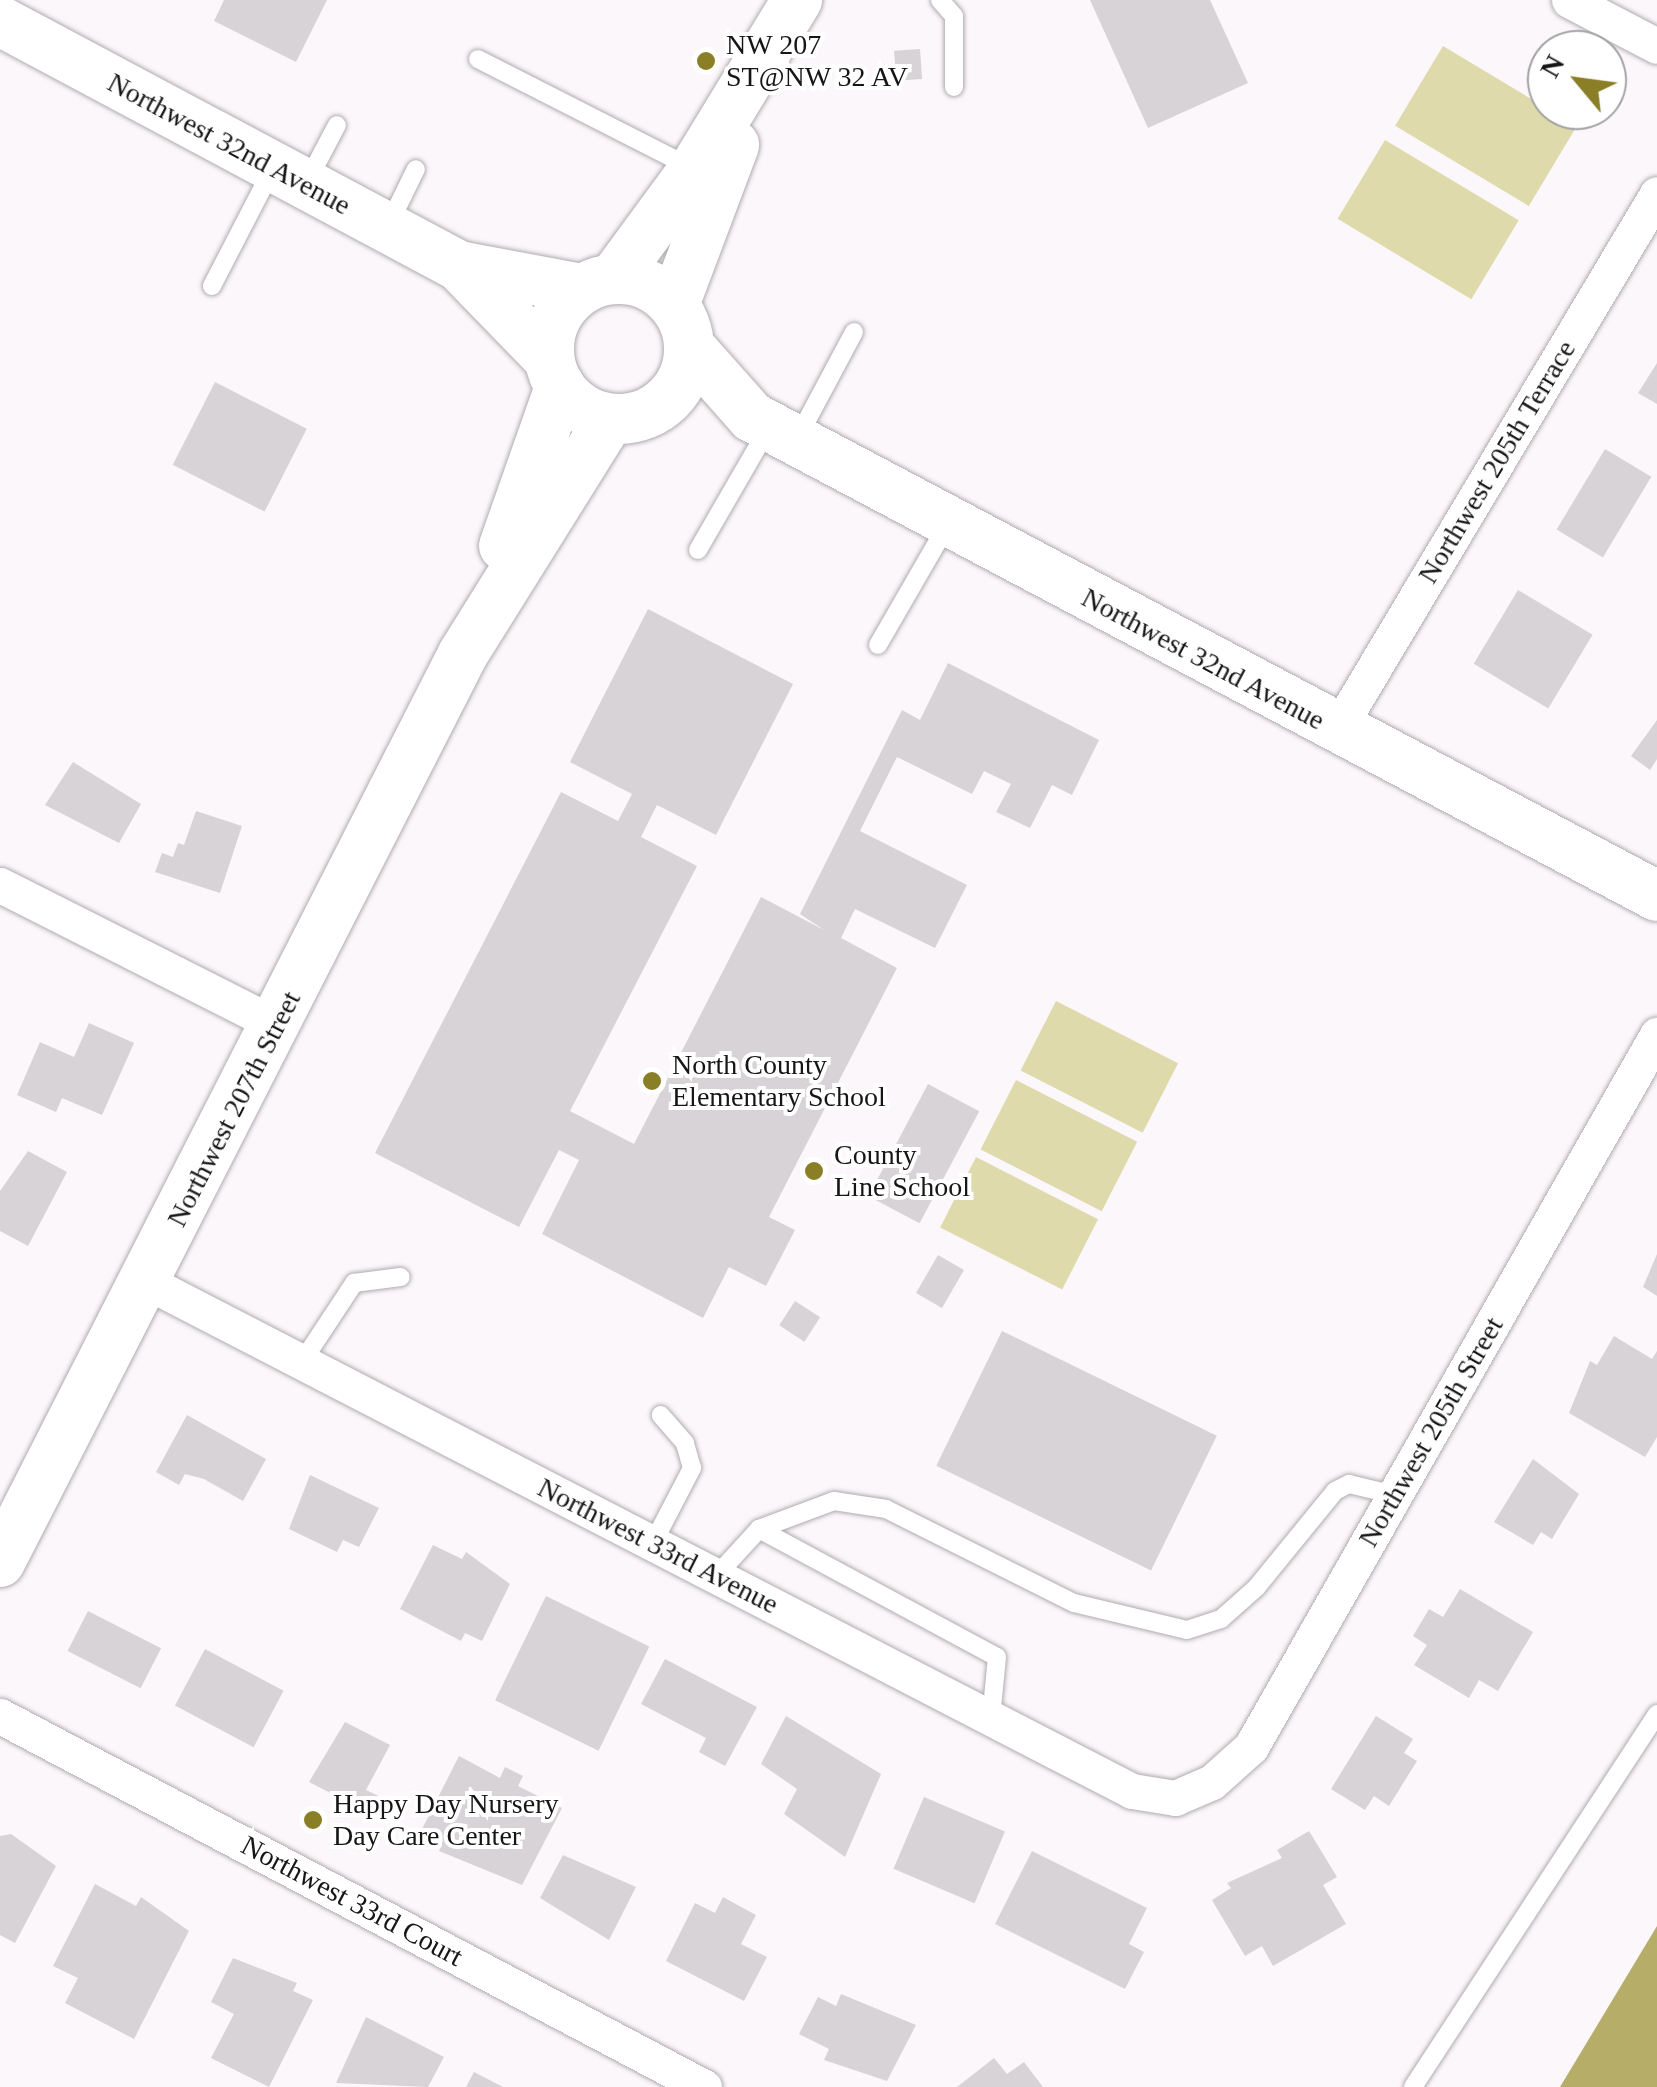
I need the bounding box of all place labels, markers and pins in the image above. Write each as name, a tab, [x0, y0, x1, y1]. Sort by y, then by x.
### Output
place label: NW 207 ST@NW 32 AV	[726, 28, 910, 94]
marker: NW 207 ST@NW 32 AV	[695, 50, 717, 72]
place label: North County Elementary School	[672, 1048, 886, 1114]
marker: North County Elementary School	[641, 1070, 663, 1092]
place label: County Line School	[834, 1138, 970, 1204]
marker: County Line School	[803, 1160, 825, 1182]
place label: Happy Day Nursery Day Care Center	[333, 1787, 558, 1853]
marker: Happy Day Nursery Day Care Center	[302, 1809, 324, 1831]

